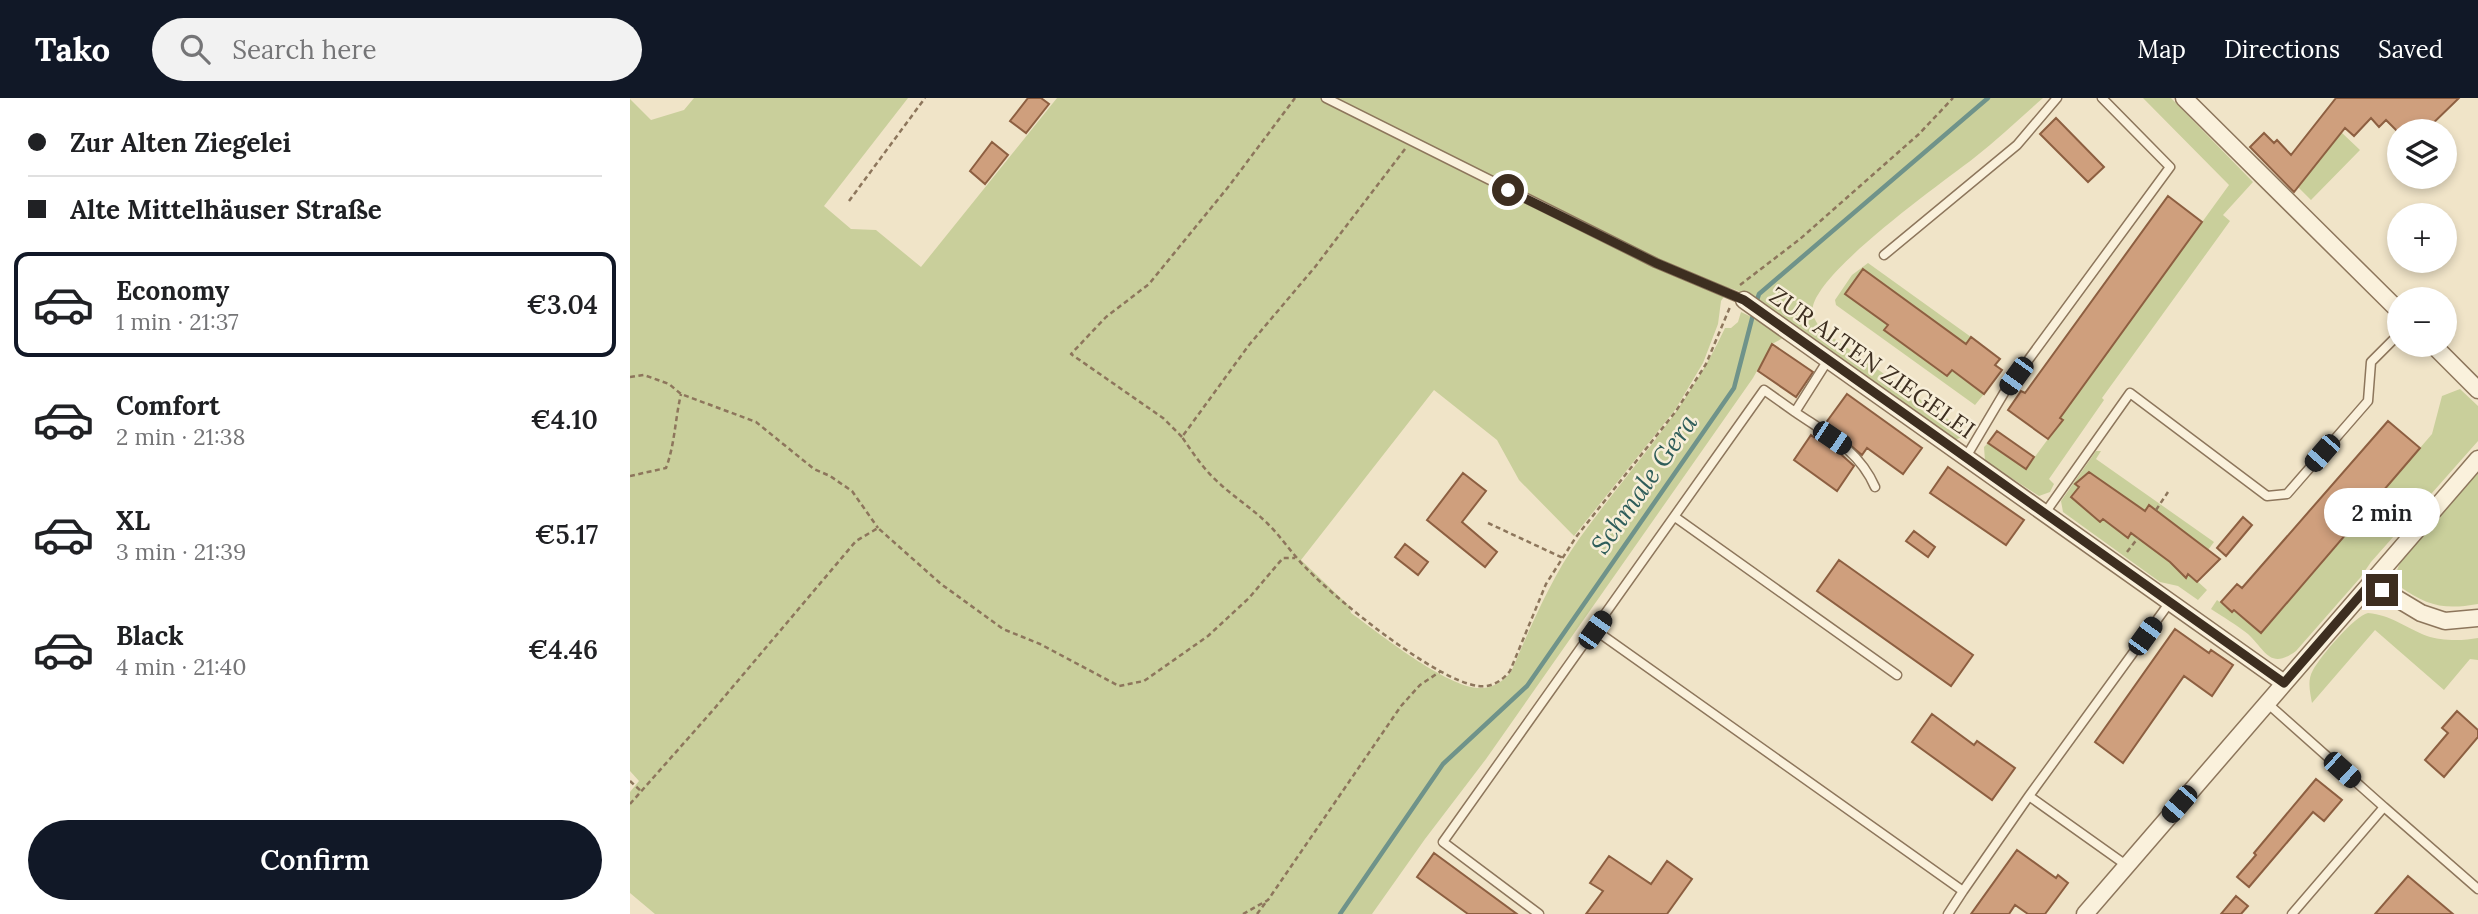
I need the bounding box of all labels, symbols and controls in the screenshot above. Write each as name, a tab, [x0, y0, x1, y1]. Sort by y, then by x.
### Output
search box	[152, 18, 642, 81]
text: Tako	[35, 28, 110, 70]
icon: search	[176, 30, 214, 68]
text: Search here	[232, 33, 377, 66]
text: Map	[2137, 34, 2186, 65]
text: Directions	[2224, 34, 2340, 65]
text: Saved	[2378, 34, 2443, 65]
map controls	[2387, 119, 2457, 357]
button: layers	[2387, 119, 2457, 189]
text: Zur Alten Ziegelei	[70, 126, 291, 159]
route start	[1492, 174, 1524, 206]
text: Alte Mittelhäuser Straße	[70, 193, 382, 226]
button: +	[2387, 203, 2457, 273]
icon: car	[32, 273, 95, 336]
text: Economy	[116, 274, 229, 307]
street label: ZUR ALTEN ZIEGELEI	[1763, 280, 1981, 445]
button: −	[2387, 287, 2457, 357]
text: €3.04	[526, 288, 598, 321]
text: 1 min · 21:37	[116, 307, 239, 336]
car	[1996, 353, 2037, 399]
icon: car	[32, 388, 95, 451]
text: Comfort	[116, 389, 220, 422]
text: €4.10	[530, 403, 598, 436]
water label: Schmale Gera	[1583, 407, 1704, 560]
car	[1809, 418, 1856, 458]
text: 2 min · 21:38	[116, 422, 245, 451]
car	[2301, 430, 2344, 476]
callout: 2 min	[2324, 489, 2440, 538]
text: 2 min	[2352, 498, 2412, 527]
icon: car	[32, 503, 95, 566]
text: XL	[116, 504, 150, 537]
text: €5.17	[535, 518, 598, 551]
text: 3 min · 21:39	[116, 537, 246, 566]
route end	[2366, 574, 2398, 606]
car	[1575, 607, 1616, 653]
car	[2125, 613, 2166, 659]
icon: car	[32, 618, 95, 681]
text: Black	[116, 619, 184, 652]
text: €4.46	[528, 633, 598, 666]
text: 4 min · 21:40	[116, 652, 247, 681]
car	[2320, 748, 2365, 792]
car	[2158, 781, 2201, 827]
button: Confirm	[28, 820, 602, 900]

